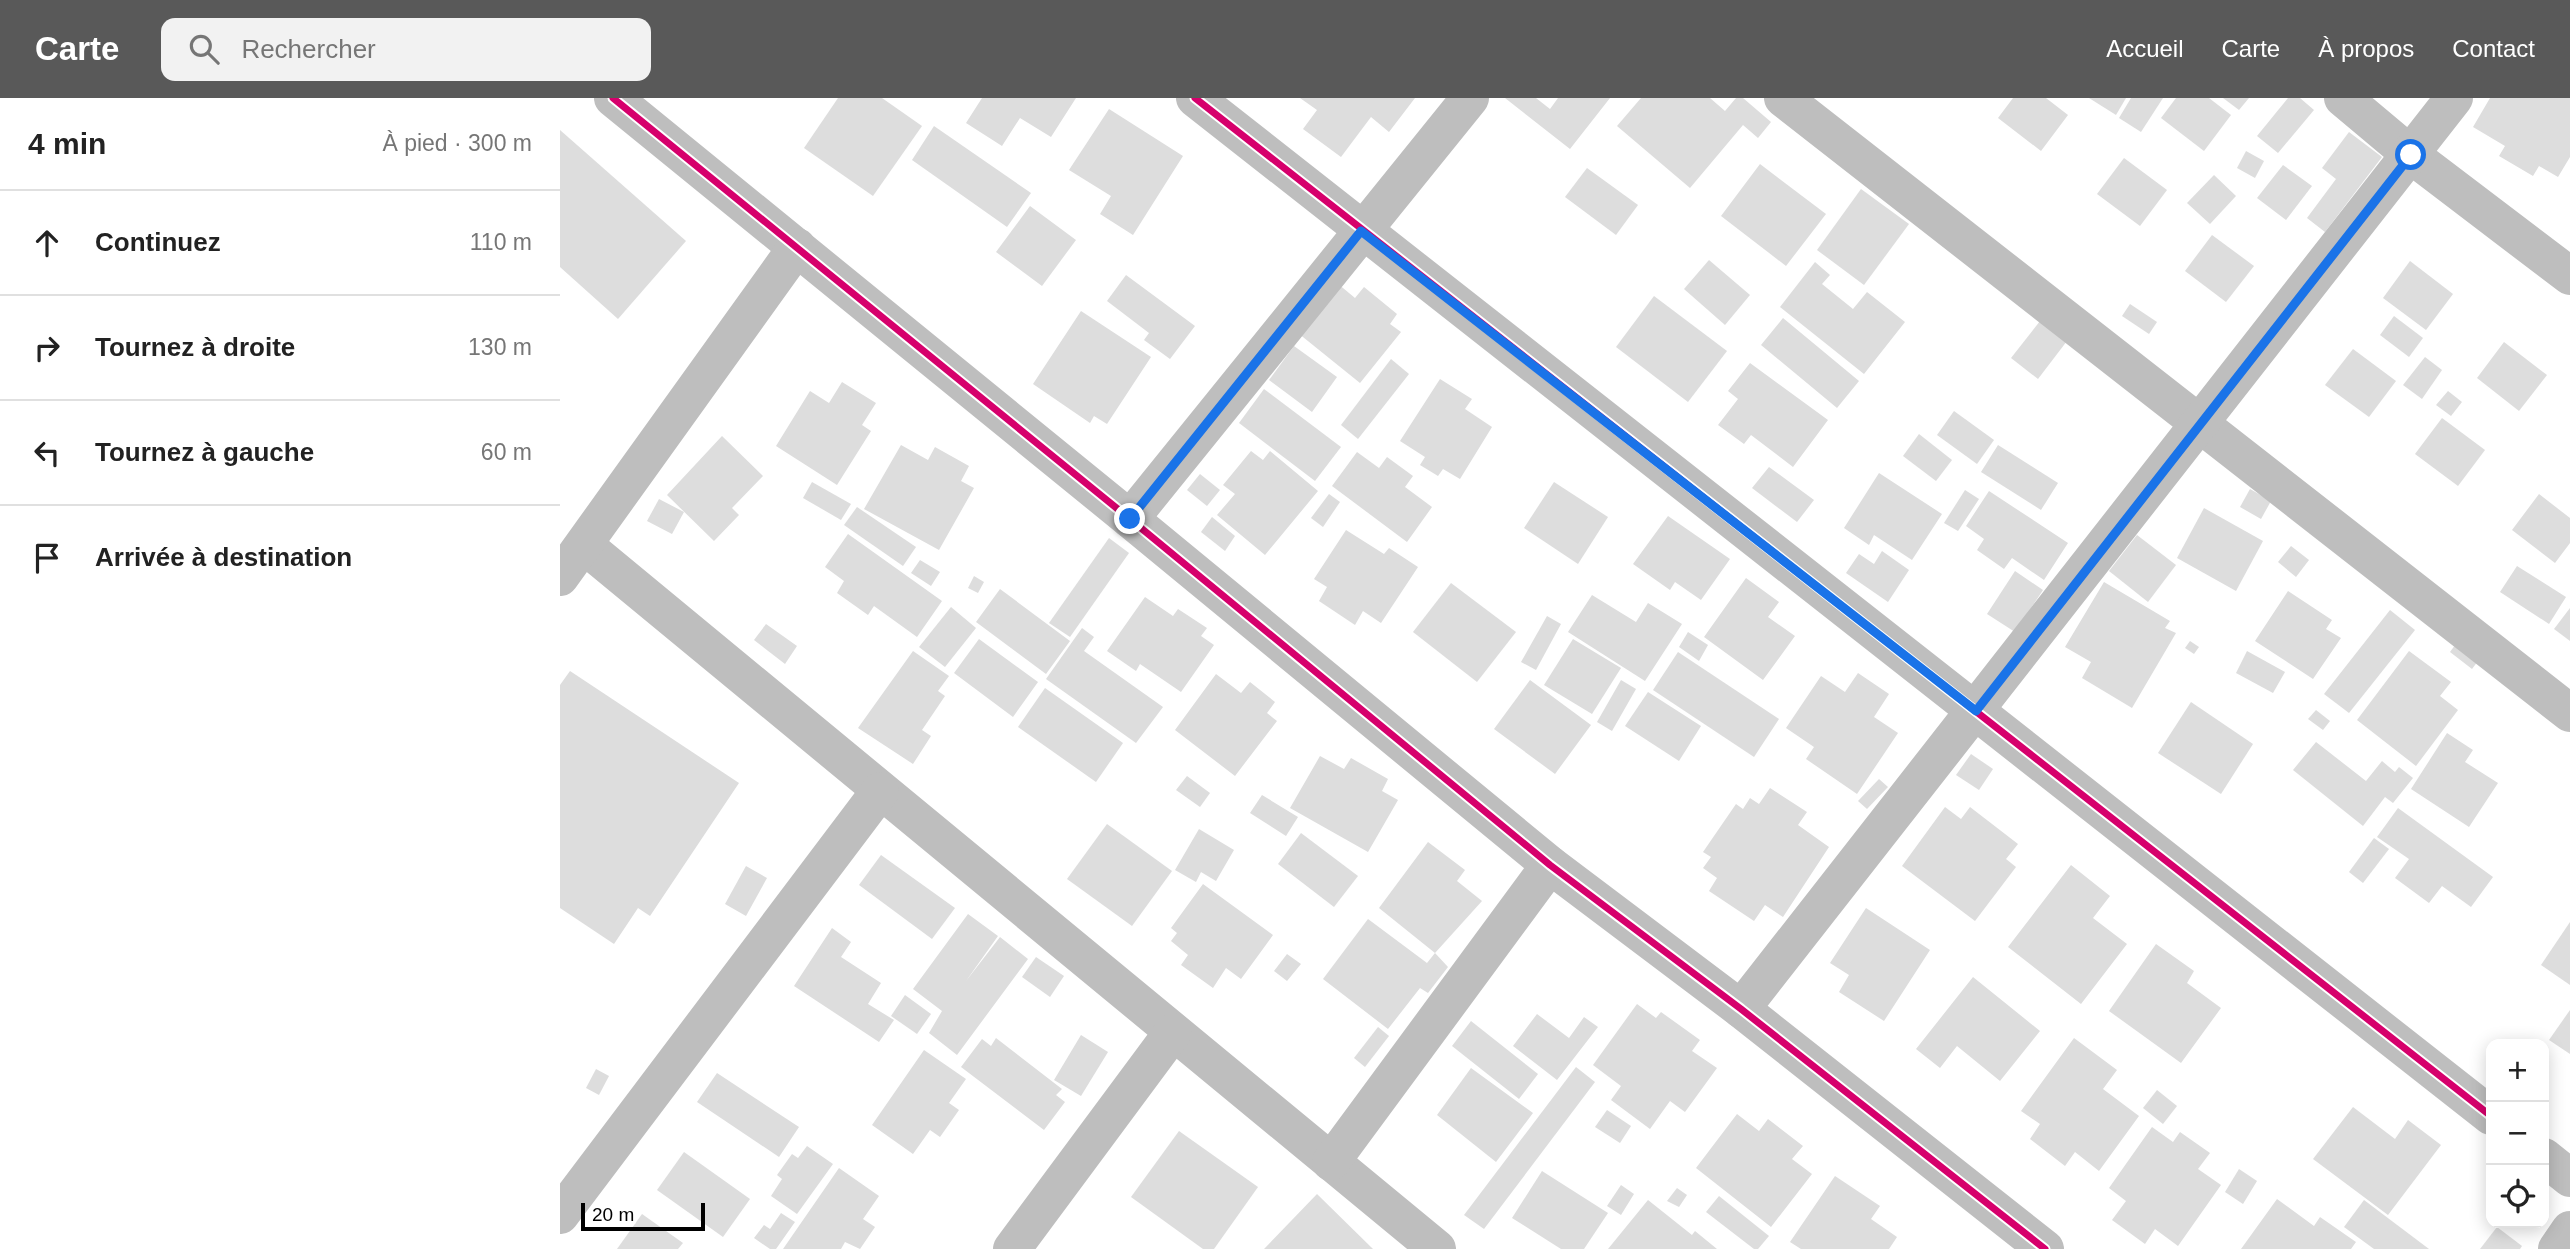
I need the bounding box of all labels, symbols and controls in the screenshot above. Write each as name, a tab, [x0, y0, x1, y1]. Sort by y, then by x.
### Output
search box	[161, 18, 651, 81]
text: Carte	[35, 30, 119, 67]
icon: search	[185, 30, 223, 68]
text: Rechercher	[241, 34, 376, 64]
text: Accueil	[2106, 35, 2184, 62]
text: Carte	[2222, 35, 2280, 62]
text: À propos	[2318, 35, 2414, 62]
text: Contact	[2452, 35, 2535, 62]
text: 4 min	[28, 127, 106, 160]
text: À pied · 300 m	[382, 130, 532, 156]
route start	[2395, 139, 2426, 170]
icon: ahead	[28, 224, 66, 262]
text: Continuez	[95, 227, 221, 257]
text: 110 m	[470, 229, 532, 255]
icon: right	[28, 329, 66, 367]
text: Tournez à droite	[95, 332, 295, 362]
text: 130 m	[468, 334, 532, 360]
icon: left	[28, 434, 66, 472]
text: Tournez à gauche	[95, 437, 314, 467]
text: 60 m	[481, 439, 532, 465]
route end	[1114, 503, 1145, 534]
icon: arrive	[28, 539, 66, 577]
text: Arrivée à destination	[95, 542, 352, 572]
map controls	[2486, 1039, 2549, 1228]
button: +	[2486, 1039, 2549, 1102]
button: −	[2486, 1102, 2549, 1165]
button: locate	[2486, 1165, 2549, 1228]
scale bar	[581, 1200, 705, 1232]
text: 20 m	[592, 1204, 634, 1225]

